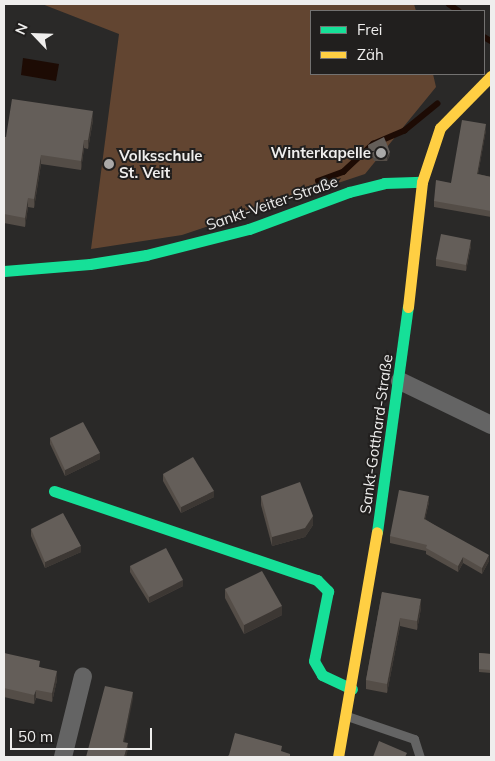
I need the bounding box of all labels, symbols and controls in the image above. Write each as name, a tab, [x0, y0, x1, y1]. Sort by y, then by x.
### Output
north arrow	[10, 10, 60, 60]
legend	[310, 10, 485, 75]
text: N	[11, 20, 32, 37]
text: Frei	[357, 20, 382, 39]
text: Zäh	[357, 45, 384, 64]
place label: Winterkapelle	[270, 144, 371, 162]
place label: Volksschule St. Veit	[119, 146, 203, 181]
marker: Winterkapelle	[375, 147, 387, 159]
marker: Volksschule St. Veit	[103, 158, 115, 170]
street label: Sankt-Veiter-Straße	[204, 172, 340, 234]
street label: Sankt-Gotthard-Straße	[356, 353, 396, 515]
scale bar	[12, 718, 155, 750]
text: 50 m	[18, 727, 53, 746]

